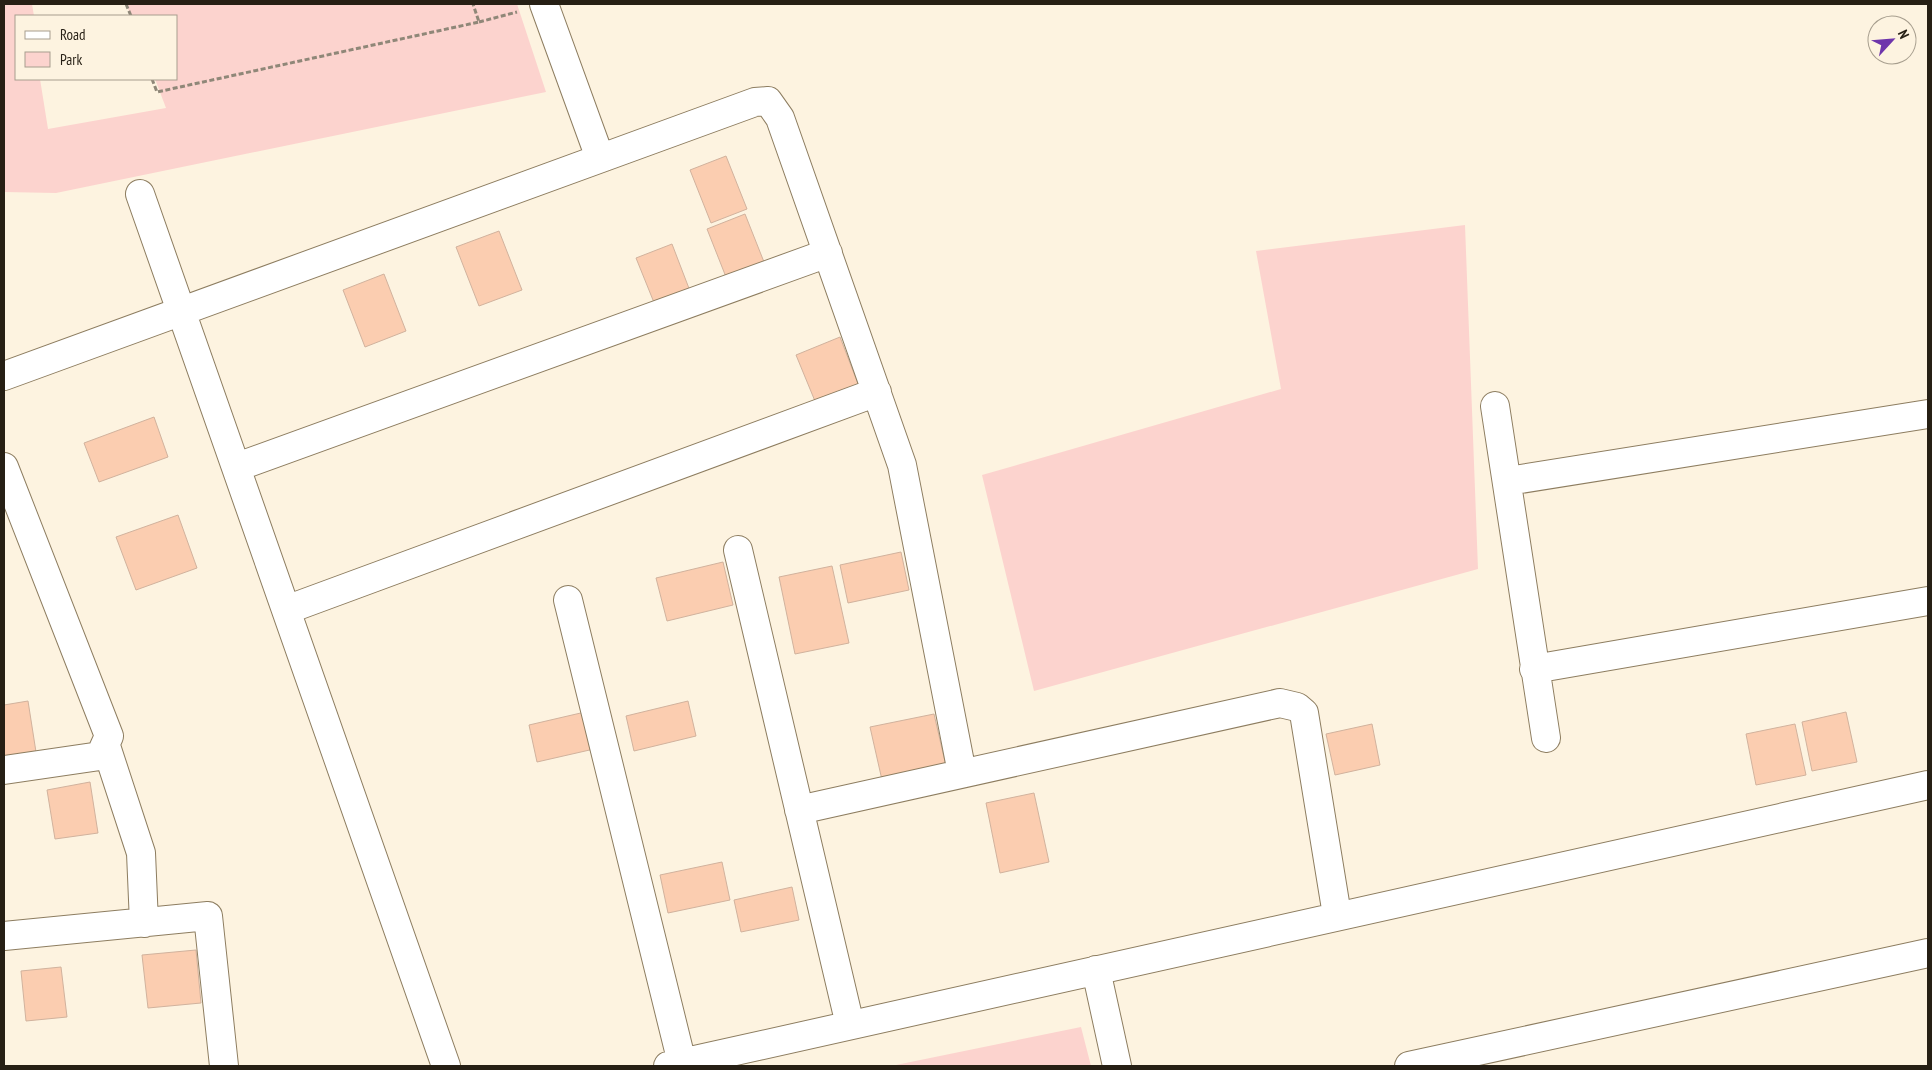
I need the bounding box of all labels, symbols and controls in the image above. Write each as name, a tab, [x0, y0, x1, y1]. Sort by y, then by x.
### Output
legend	[15, 15, 178, 80]
north arrow	[1867, 15, 1917, 65]
text: Road	[60, 25, 86, 44]
text: N	[1894, 27, 1913, 42]
text: Park	[60, 50, 82, 69]

